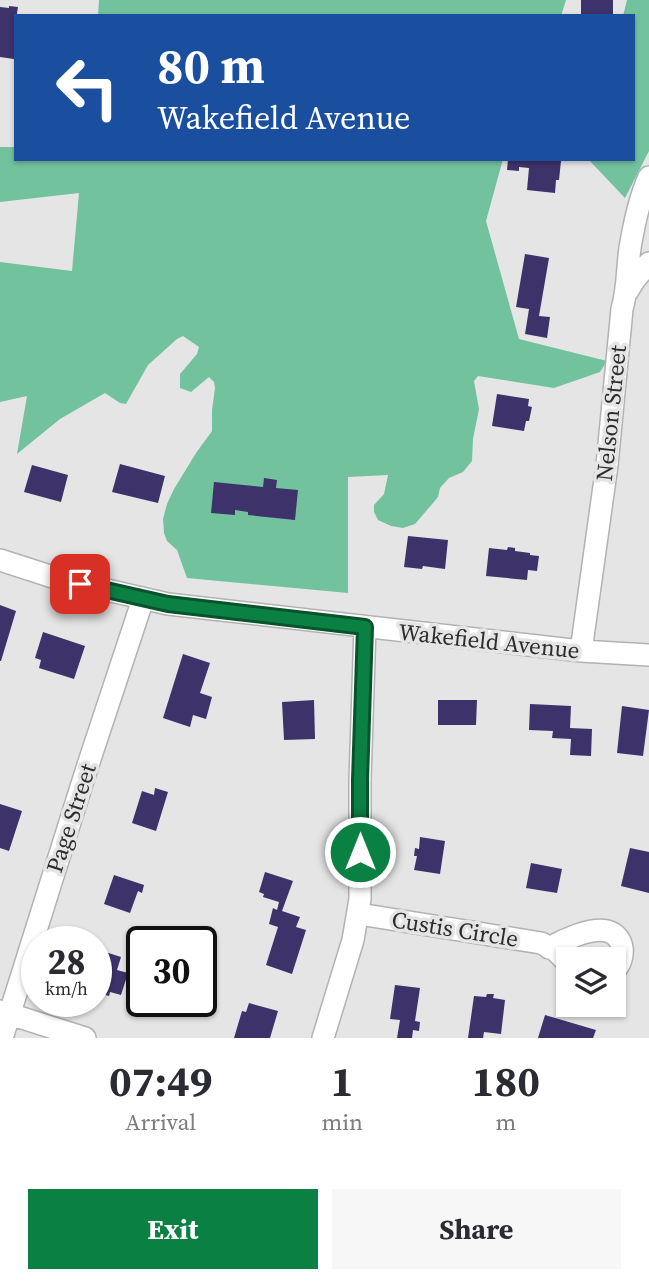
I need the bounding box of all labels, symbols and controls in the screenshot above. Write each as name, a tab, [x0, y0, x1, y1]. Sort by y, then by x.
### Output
text: 80 m	[157, 32, 265, 99]
icon: left	[42, 42, 133, 133]
text: Wakefield Avenue	[157, 96, 410, 140]
street label: Nelson Street	[588, 343, 634, 482]
pin	[50, 554, 110, 614]
icon: arrive	[61, 565, 99, 603]
street label: Wakefield Avenue	[397, 616, 581, 666]
street label: Page Street	[38, 759, 104, 877]
position arrow	[323, 815, 397, 889]
street label: Custis Circle	[389, 903, 521, 955]
speed limit sign: 30	[126, 926, 217, 1017]
text: 28	[48, 938, 85, 986]
map controls	[556, 947, 626, 1017]
button: layers	[556, 947, 626, 1017]
text: km/h	[45, 976, 88, 1001]
text: 07:49	[109, 1052, 213, 1110]
text: 1	[331, 1052, 354, 1110]
text: 180	[472, 1052, 540, 1110]
text: Arrival	[125, 1106, 196, 1138]
text: min	[321, 1106, 363, 1138]
text: m	[496, 1106, 516, 1138]
button: Exit	[28, 1189, 318, 1269]
button: Share	[332, 1189, 621, 1269]

